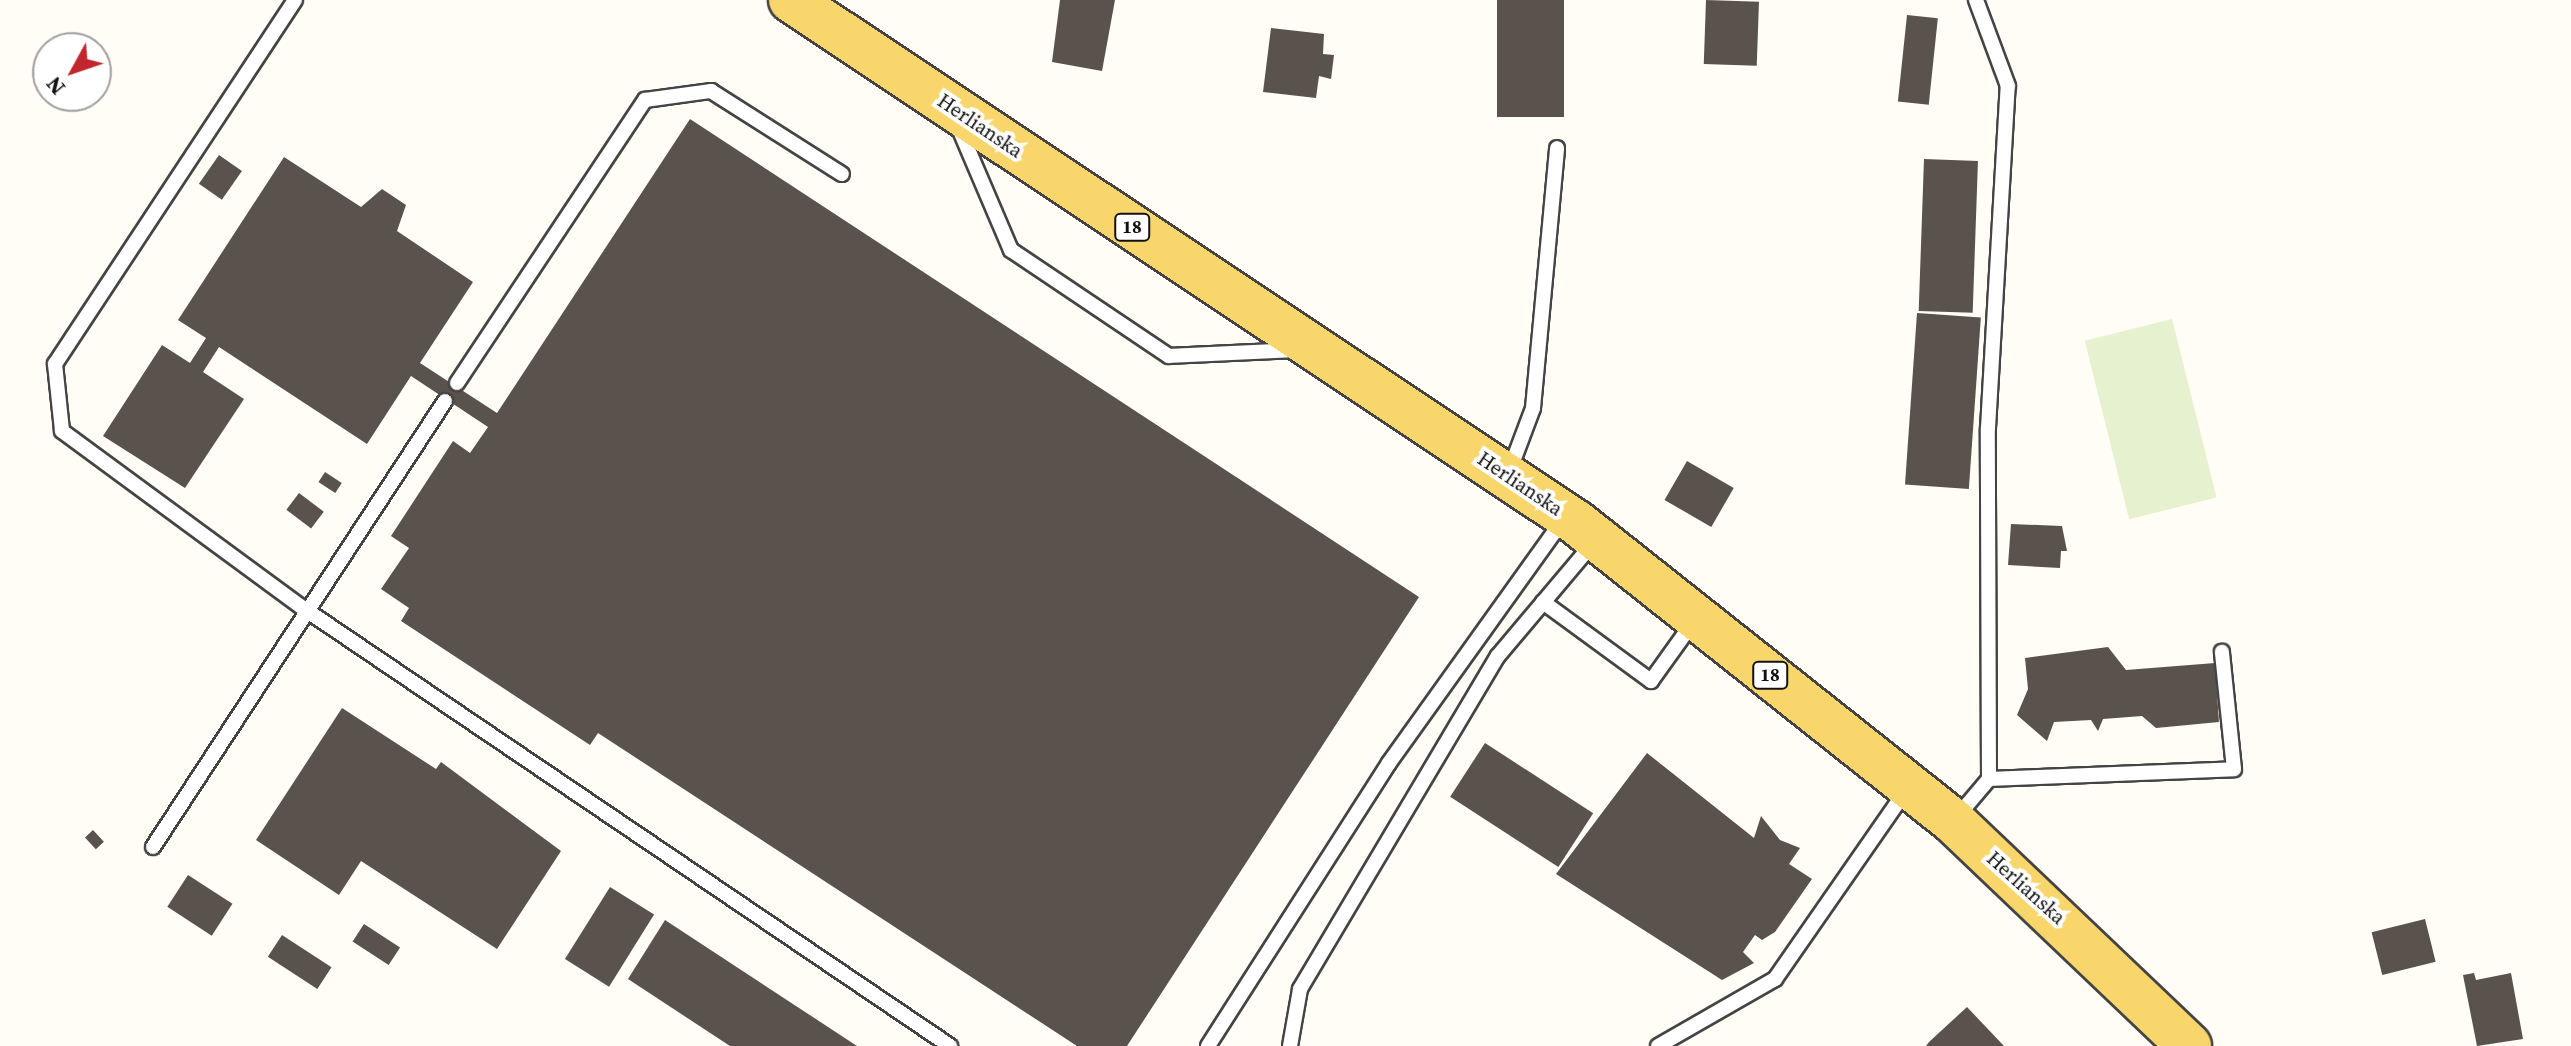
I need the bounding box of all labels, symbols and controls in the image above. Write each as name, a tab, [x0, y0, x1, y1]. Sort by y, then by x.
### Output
north arrow	[32, 32, 112, 112]
text: N	[39, 70, 72, 102]
street label: Herlianska	[933, 89, 1027, 163]
road number: 18	[1114, 213, 1150, 241]
street label: Herlianska	[1473, 447, 1567, 521]
road number: 18	[1752, 661, 1788, 689]
street label: Herlianska	[1982, 846, 2070, 930]

